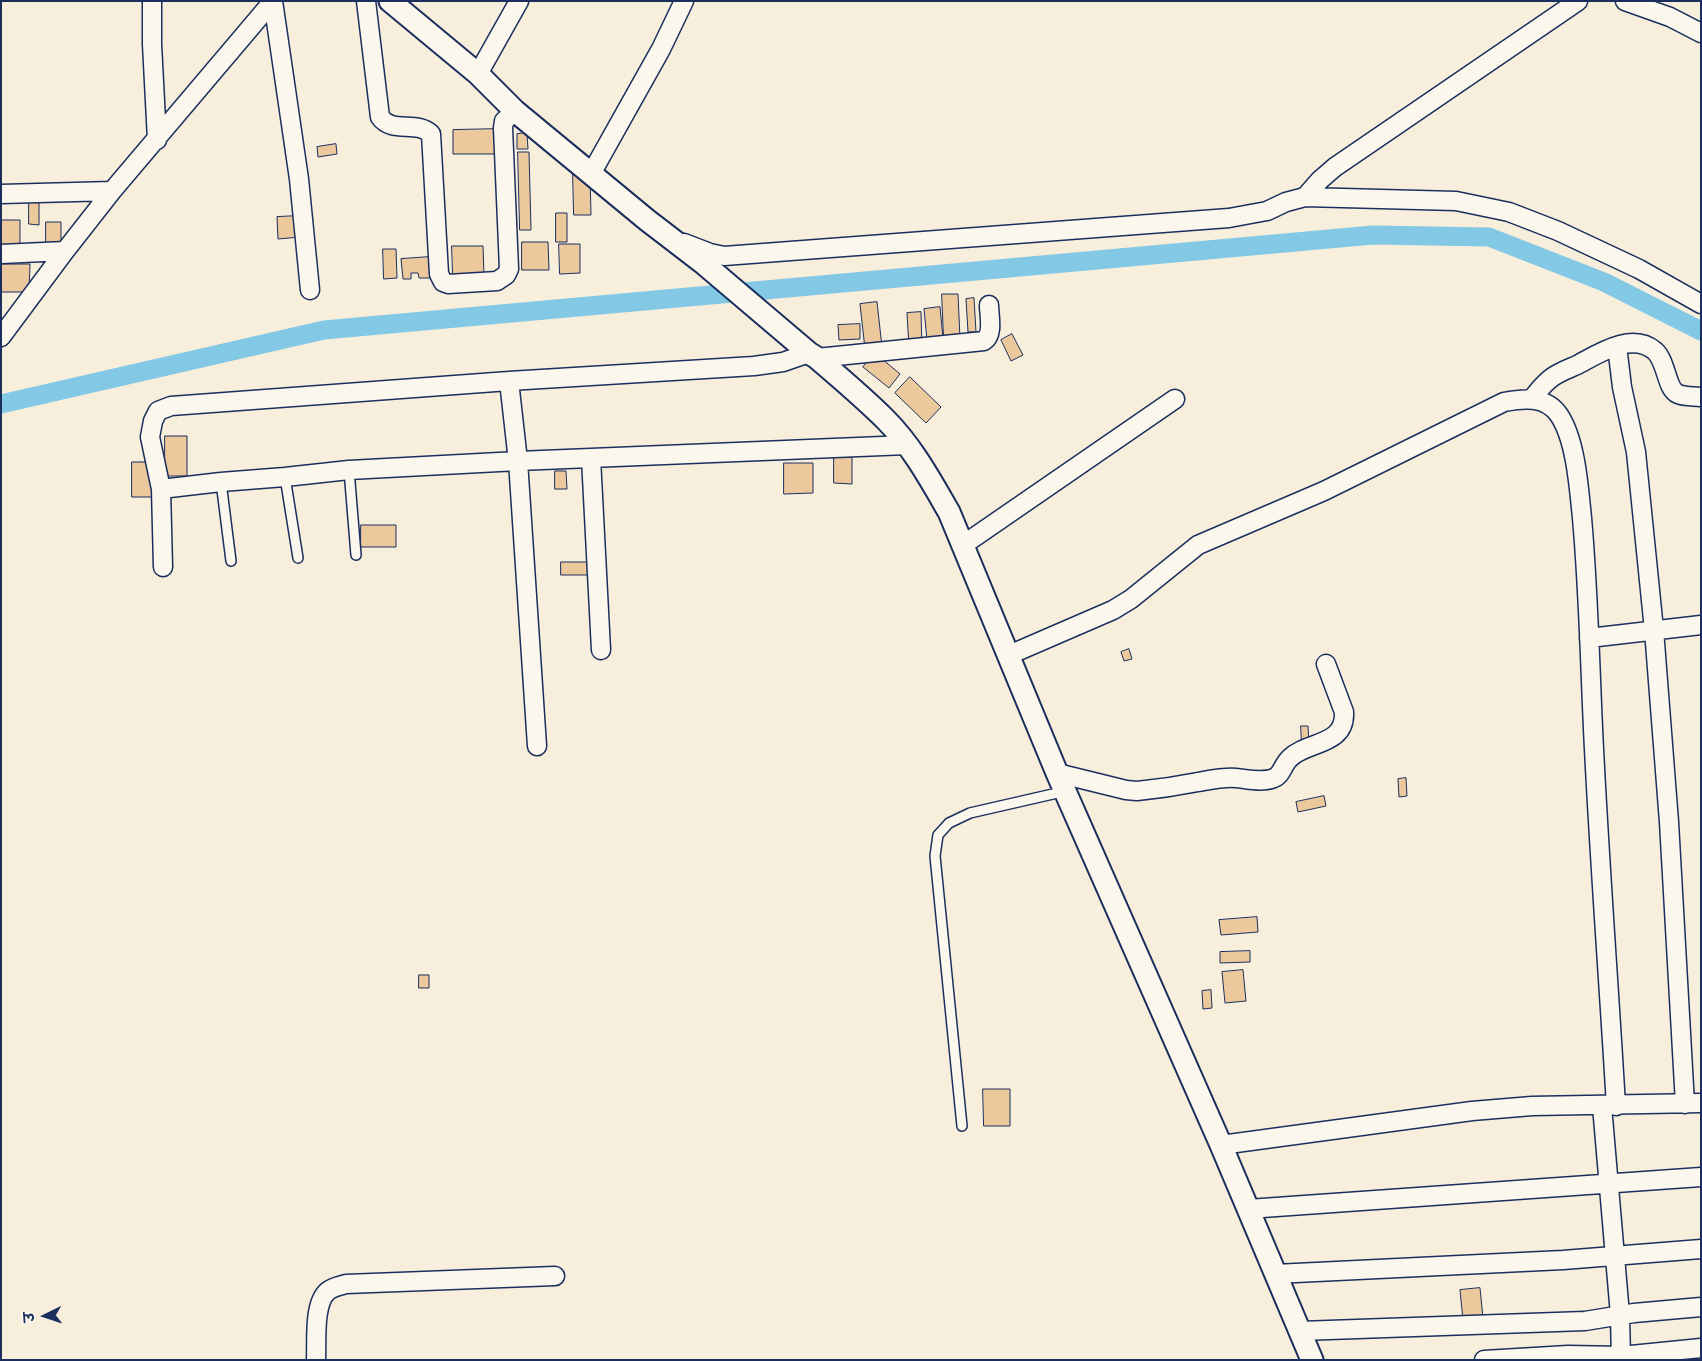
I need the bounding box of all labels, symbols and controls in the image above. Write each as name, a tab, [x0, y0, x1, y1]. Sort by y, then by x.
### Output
north arrow	[20, 1291, 70, 1341]
text: उ	[21, 1312, 38, 1322]

